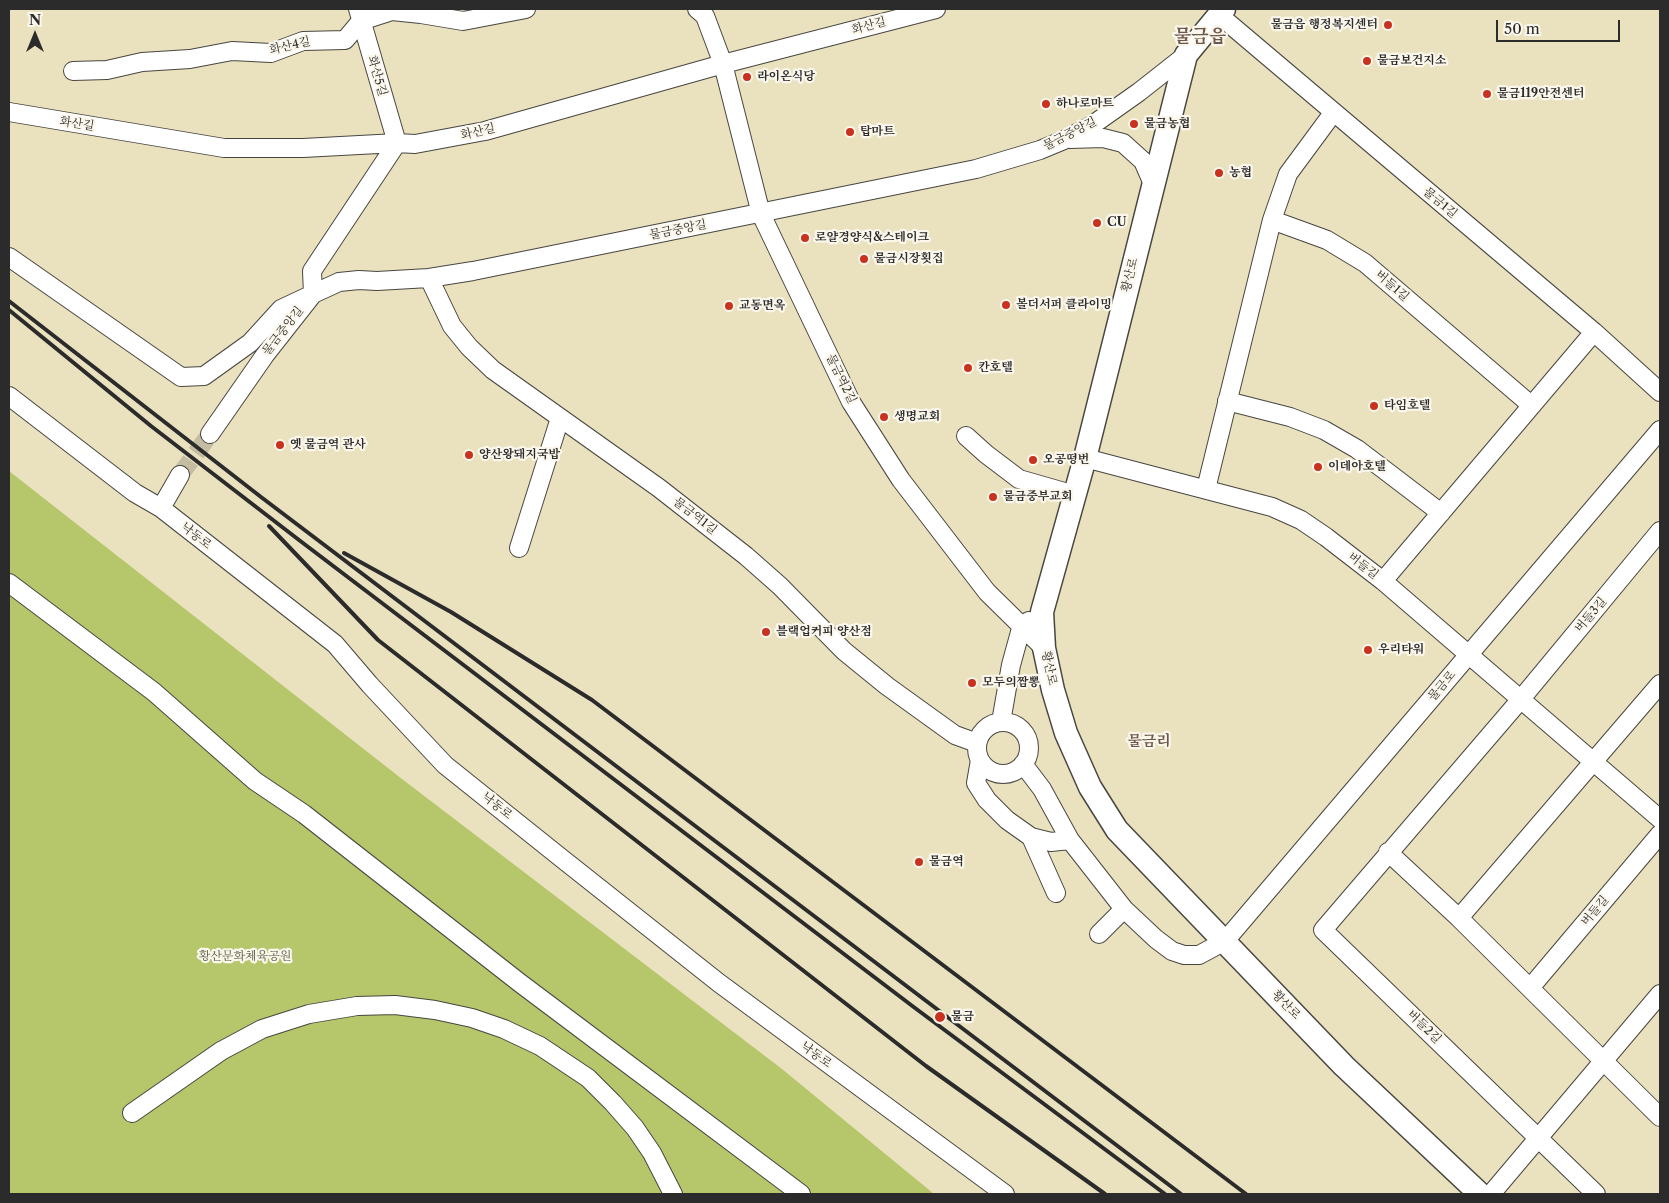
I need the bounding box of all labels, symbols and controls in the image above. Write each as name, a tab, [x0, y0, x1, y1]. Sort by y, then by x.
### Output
north arrow	[10, 10, 60, 60]
scale bar	[1499, 10, 1623, 42]
text: N	[29, 11, 41, 29]
street label: 화산길	[850, 15, 888, 37]
place label: 물금읍 행정복지센터	[1271, 18, 1378, 32]
marker: 물금읍 행정복지센터	[1382, 19, 1394, 31]
text: 50 m	[1504, 19, 1540, 38]
district label: 물금읍	[1174, 26, 1226, 48]
street label: 화산4길	[268, 34, 312, 58]
street label: 화산5길	[364, 54, 390, 98]
place label: 물금보건지소	[1377, 54, 1447, 68]
marker: 물금보건지소	[1361, 55, 1373, 67]
place label: 라이온식당	[757, 70, 815, 84]
marker: 라이온식당	[741, 71, 753, 83]
place label: 물금119안전센터	[1497, 87, 1585, 101]
marker: 물금119안전센터	[1481, 88, 1493, 100]
place label: 하나로마트	[1056, 97, 1114, 111]
marker: 하나로마트	[1040, 98, 1052, 110]
street label: 화산길	[59, 114, 95, 134]
street label: 물금중앙길	[1041, 114, 1099, 154]
place label: 물금농협	[1144, 117, 1190, 131]
marker: 물금농협	[1128, 118, 1140, 130]
street label: 화산길	[459, 121, 497, 143]
place label: 탑마트	[860, 125, 895, 139]
marker: 탑마트	[844, 126, 856, 138]
place label: 농협	[1229, 166, 1252, 180]
marker: 농협	[1213, 167, 1225, 179]
street label: 물금1길	[1420, 185, 1460, 221]
place label: CU	[1107, 216, 1126, 230]
street label: 물금중앙길	[648, 217, 708, 243]
marker: CU	[1091, 217, 1103, 229]
place label: 로얄경양식&스테이크	[815, 231, 929, 245]
marker: 로얄경양식&스테이크	[799, 232, 811, 244]
place label: 물금시장횟집	[874, 252, 944, 266]
marker: 물금시장횟집	[858, 253, 870, 265]
street label: 황산로	[1119, 256, 1141, 294]
street label: 버들1길	[1372, 268, 1412, 304]
place label: 볼더서퍼 클라이밍	[1016, 298, 1112, 312]
place label: 교동면옥	[739, 299, 785, 313]
marker: 볼더서퍼 클라이밍	[1000, 299, 1012, 311]
marker: 교동면옥	[723, 300, 735, 312]
street label: 물금중앙길	[259, 304, 307, 358]
street label: 물금역2길	[823, 352, 859, 406]
place label: 칸호텔	[978, 361, 1013, 375]
marker: 칸호텔	[962, 362, 974, 374]
place label: 타임호텔	[1384, 399, 1430, 413]
marker: 타임호텔	[1368, 400, 1380, 412]
place label: 생명교회	[894, 410, 940, 424]
marker: 생명교회	[878, 411, 890, 423]
place label: 옛 물금역 관사	[290, 438, 366, 452]
marker: 옛 물금역 관사	[274, 439, 286, 451]
place label: 양산왕돼지국밥	[479, 448, 560, 462]
marker: 양산왕돼지국밥	[463, 449, 475, 461]
place label: 오공떵번	[1043, 453, 1089, 467]
marker: 오공떵번	[1027, 454, 1039, 466]
place label: 이데아호텔	[1328, 460, 1386, 474]
marker: 이데아호텔	[1312, 461, 1324, 473]
place label: 물금중부교회	[1003, 490, 1073, 504]
marker: 물금중부교회	[987, 491, 999, 503]
street label: 물금역1길	[670, 494, 720, 538]
street label: 낙동로	[178, 520, 214, 552]
street label: 버들길	[1345, 550, 1381, 582]
street label: 버들3길	[1572, 595, 1610, 635]
place label: 블랙업커피 양산점	[776, 625, 872, 639]
marker: 블랙업커피 양산점	[760, 626, 772, 638]
place label: 우리타워	[1378, 643, 1424, 657]
marker: 우리타워	[1362, 644, 1374, 656]
street label: 황산로	[1038, 649, 1060, 687]
street label: 물금로	[1425, 668, 1459, 704]
place label: 모두의짬뽕	[982, 676, 1040, 690]
marker: 모두의짬뽕	[966, 677, 978, 689]
district label: 물금리	[1127, 733, 1171, 751]
street label: 낙동로	[479, 789, 515, 823]
place label: 물금역	[929, 855, 964, 869]
marker: 물금역	[913, 856, 925, 868]
street label: 버들길	[1578, 893, 1612, 929]
park label: 황산문화체육공원	[199, 950, 291, 964]
street label: 황산로	[1269, 987, 1303, 1023]
street label: 버들2길	[1404, 1007, 1444, 1047]
marker: 물금	[933, 1010, 947, 1024]
place label: 물금	[951, 1010, 974, 1024]
street label: 낙동로	[798, 1039, 834, 1071]

